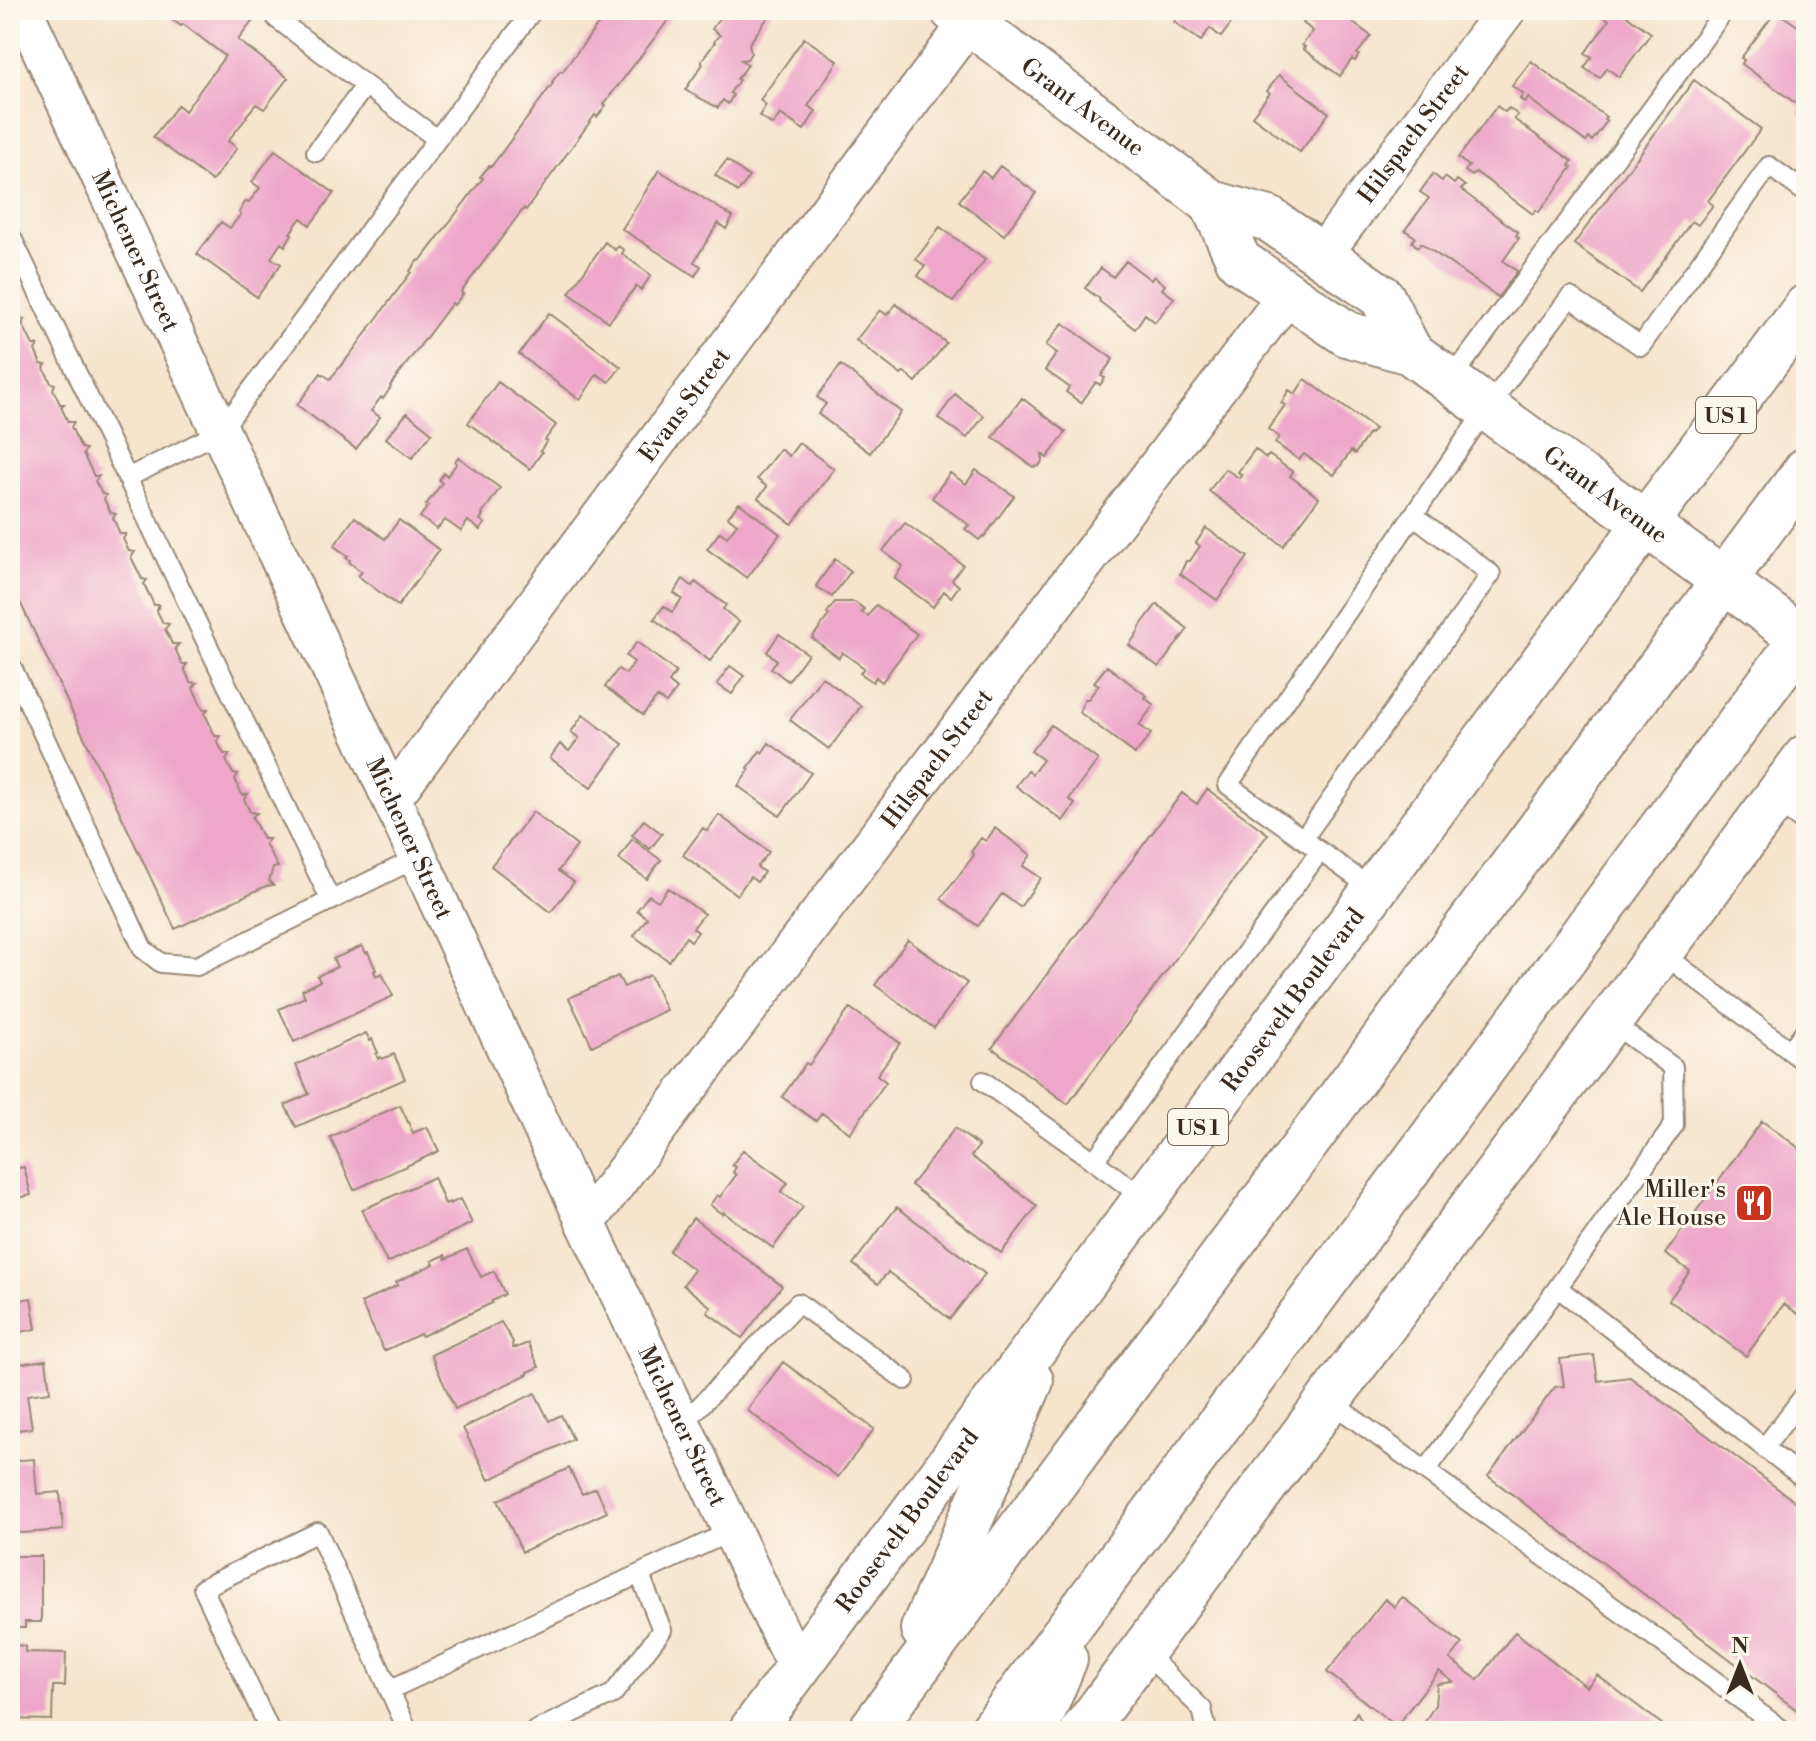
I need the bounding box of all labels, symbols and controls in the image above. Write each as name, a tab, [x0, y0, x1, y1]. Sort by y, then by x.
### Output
street label: Grant Avenue	[1014, 52, 1150, 164]
street label: Hilspach Street	[1352, 58, 1477, 210]
street label: Michener Street	[84, 166, 186, 337]
street label: Evans Street	[633, 342, 738, 468]
road number: US 1	[1696, 397, 1756, 433]
street label: Grant Avenue	[1537, 440, 1673, 551]
street label: Hilspach Street	[875, 683, 1000, 835]
street label: Michener Street	[359, 753, 459, 925]
street label: Roosevelt Boulevard	[1216, 902, 1372, 1098]
road number: US 1	[1168, 1109, 1228, 1145]
place label: Miller's Ale House	[1615, 1175, 1726, 1233]
restaurant icon: Miller's Ale House	[1733, 1182, 1775, 1224]
street label: Michener Street	[630, 1341, 733, 1512]
street label: Roosevelt Boulevard	[830, 1423, 986, 1619]
north arrow	[1700, 1625, 1780, 1705]
text: N	[1731, 1633, 1749, 1660]

